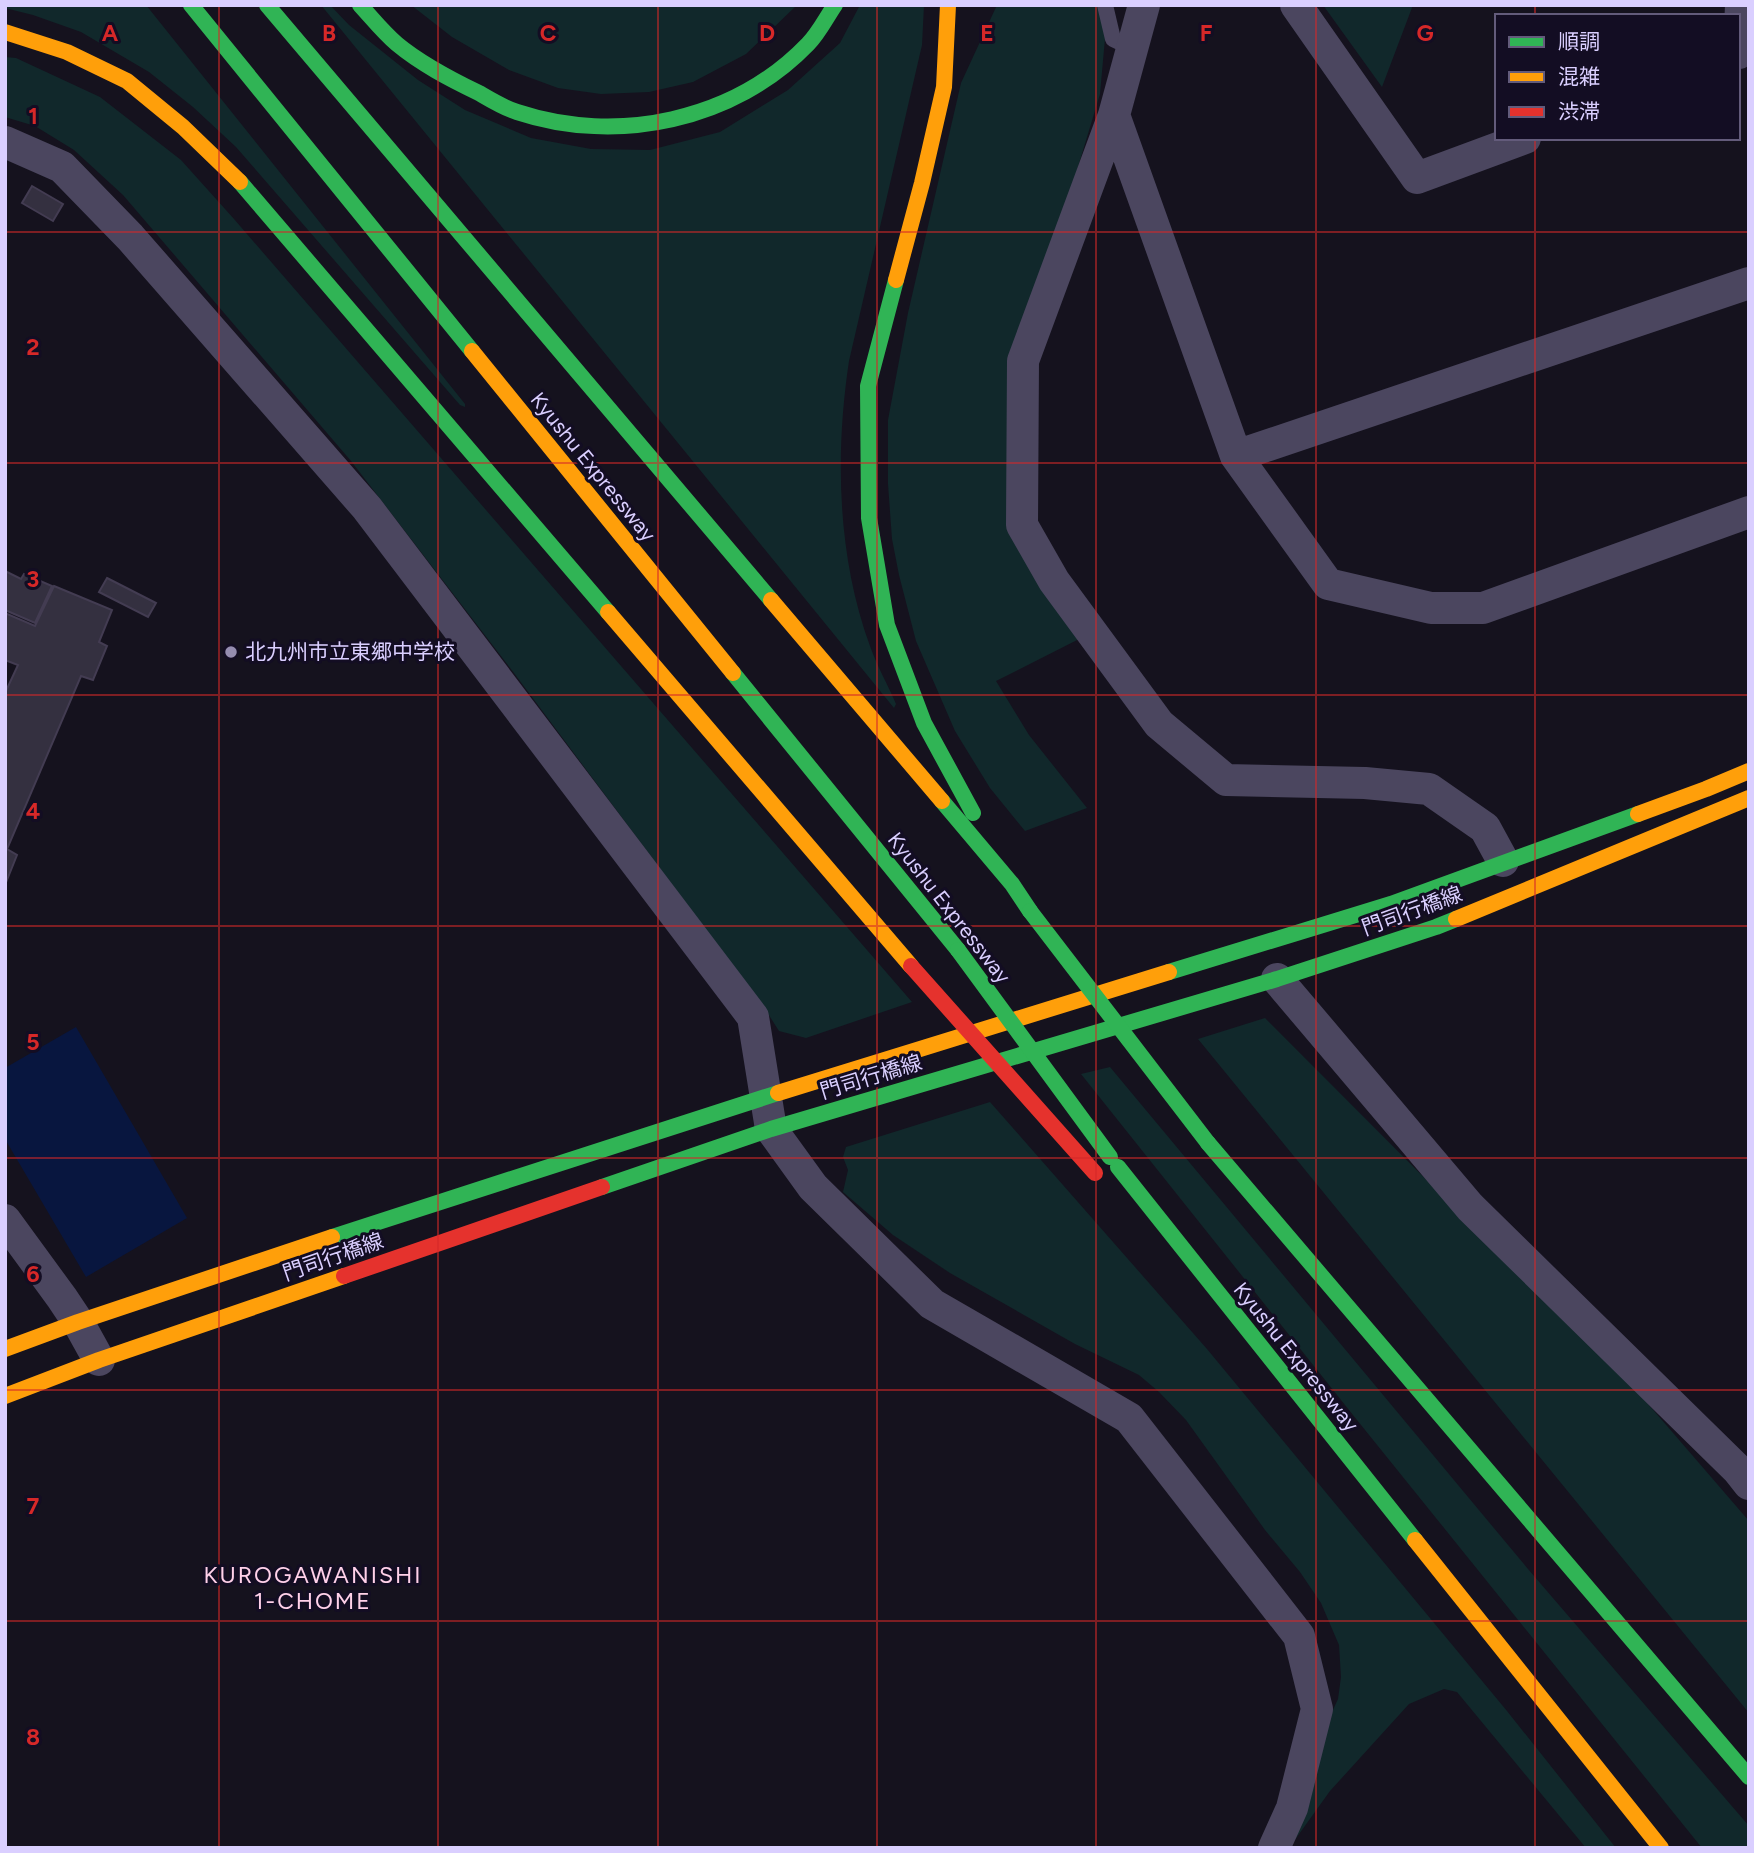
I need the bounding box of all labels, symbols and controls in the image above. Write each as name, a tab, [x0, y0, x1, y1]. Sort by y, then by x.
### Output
legend	[1495, 14, 1740, 140]
text: A	[102, 19, 119, 47]
text: B	[322, 19, 336, 47]
text: C	[540, 19, 557, 47]
text: D	[759, 19, 775, 47]
text: E	[980, 19, 994, 47]
text: F	[1200, 19, 1213, 47]
text: G	[1416, 19, 1434, 47]
text: 順調	[1558, 29, 1600, 54]
text: 混雑	[1558, 64, 1600, 89]
text: 渋滞	[1558, 99, 1600, 124]
text: 1	[28, 102, 38, 130]
text: 2	[26, 333, 40, 361]
street label: Kyushu Expressway	[526, 387, 661, 546]
text: 3	[27, 565, 39, 593]
place label: 北九州市立東郷中学校	[245, 639, 455, 664]
marker: 北九州市立東郷中学校	[223, 644, 239, 660]
text: 4	[26, 797, 40, 825]
street label: Kyushu Expressway	[883, 827, 1016, 988]
street label: 門司行橋線	[1358, 881, 1465, 940]
text: 5	[26, 1028, 40, 1056]
street label: 門司行橋線	[817, 1049, 925, 1104]
street label: 門司行橋線	[279, 1228, 387, 1285]
text: 6	[26, 1260, 40, 1288]
street label: Kyushu Expressway	[1229, 1277, 1364, 1436]
text: 7	[27, 1492, 40, 1520]
district label: KUROGAWANISHI 1-CHOME	[203, 1561, 423, 1615]
text: 8	[26, 1723, 40, 1751]

